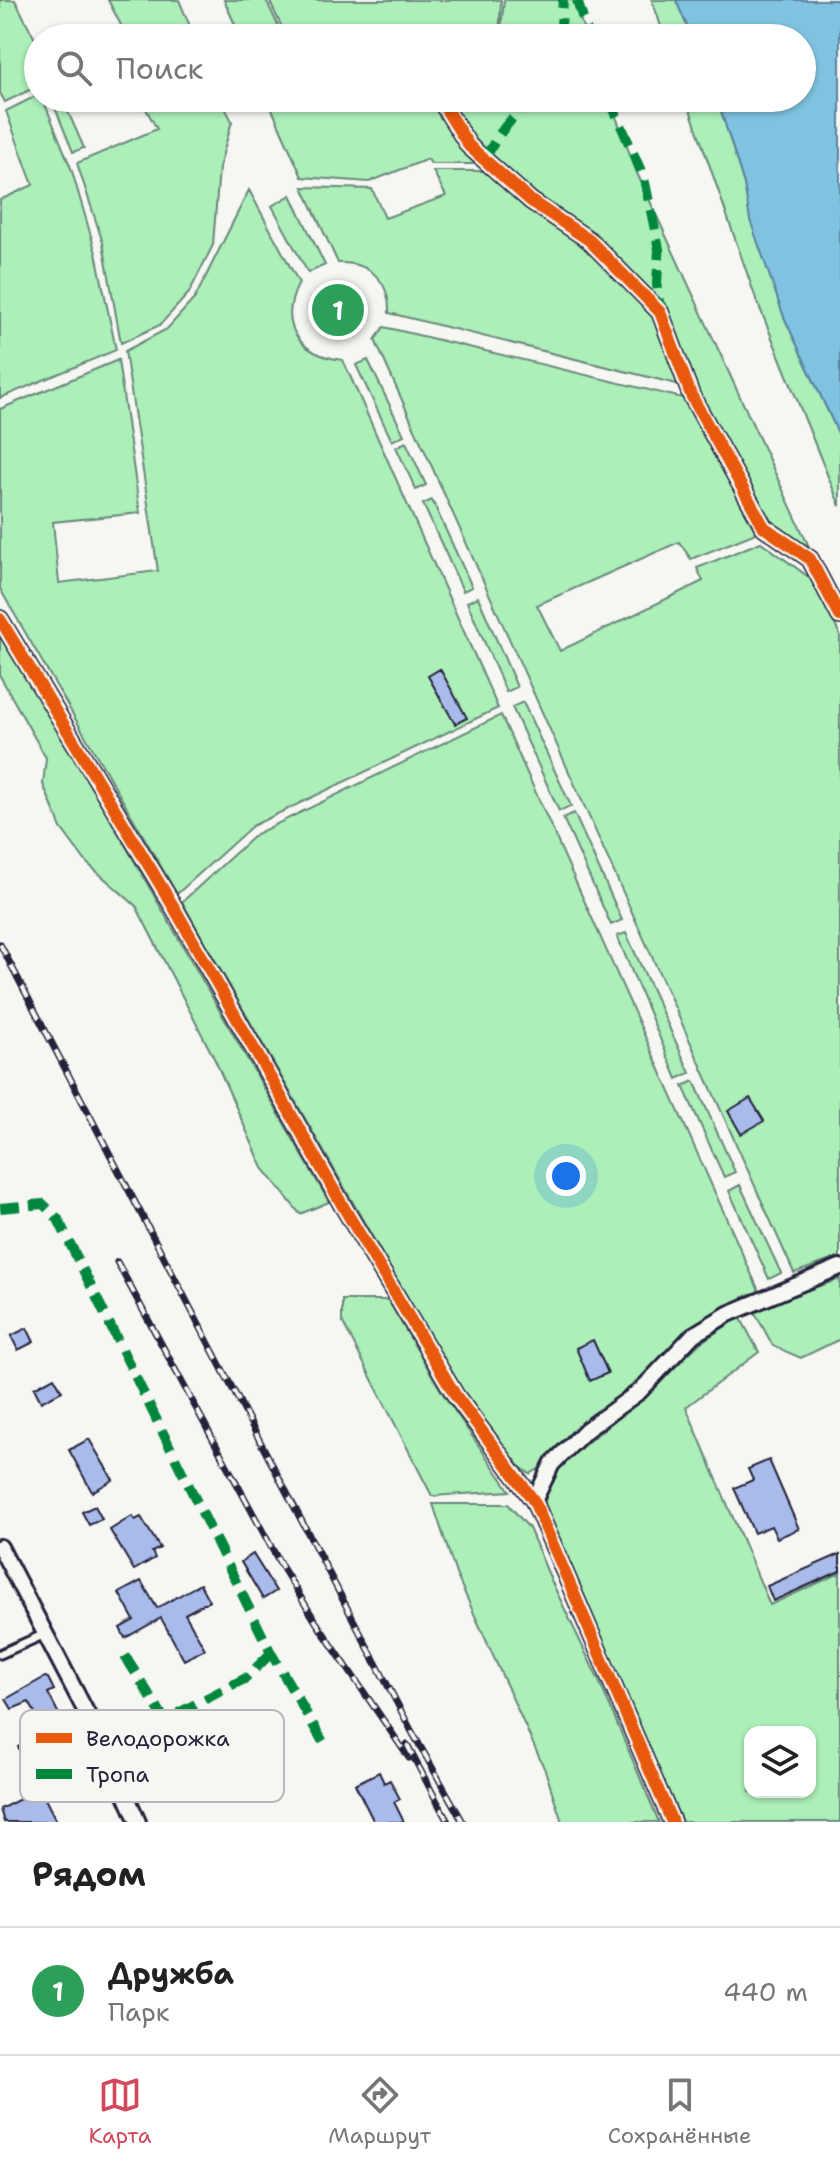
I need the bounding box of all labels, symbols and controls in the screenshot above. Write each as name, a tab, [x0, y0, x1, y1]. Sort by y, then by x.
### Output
search box	[24, 24, 816, 112]
icon: search	[52, 46, 96, 90]
text: Поиск	[116, 48, 204, 89]
pin: 1	[312, 280, 364, 340]
your location	[546, 1156, 586, 1196]
legend	[20, 1710, 284, 1802]
text: Велодорожка	[86, 1724, 230, 1753]
map controls	[744, 1726, 816, 1798]
button: layers	[744, 1726, 816, 1798]
text: Тропа	[86, 1760, 150, 1789]
text: Рядом	[32, 1851, 146, 1897]
text: Дружба	[108, 1953, 234, 1994]
text: 1	[52, 1974, 64, 2009]
text: 440 m	[723, 1974, 808, 2009]
text: Парк	[108, 1994, 170, 2029]
tab: Карта	[88, 2073, 151, 2150]
tab: Маршрут	[328, 2073, 431, 2150]
tab: Сохранённые	[608, 2073, 752, 2150]

